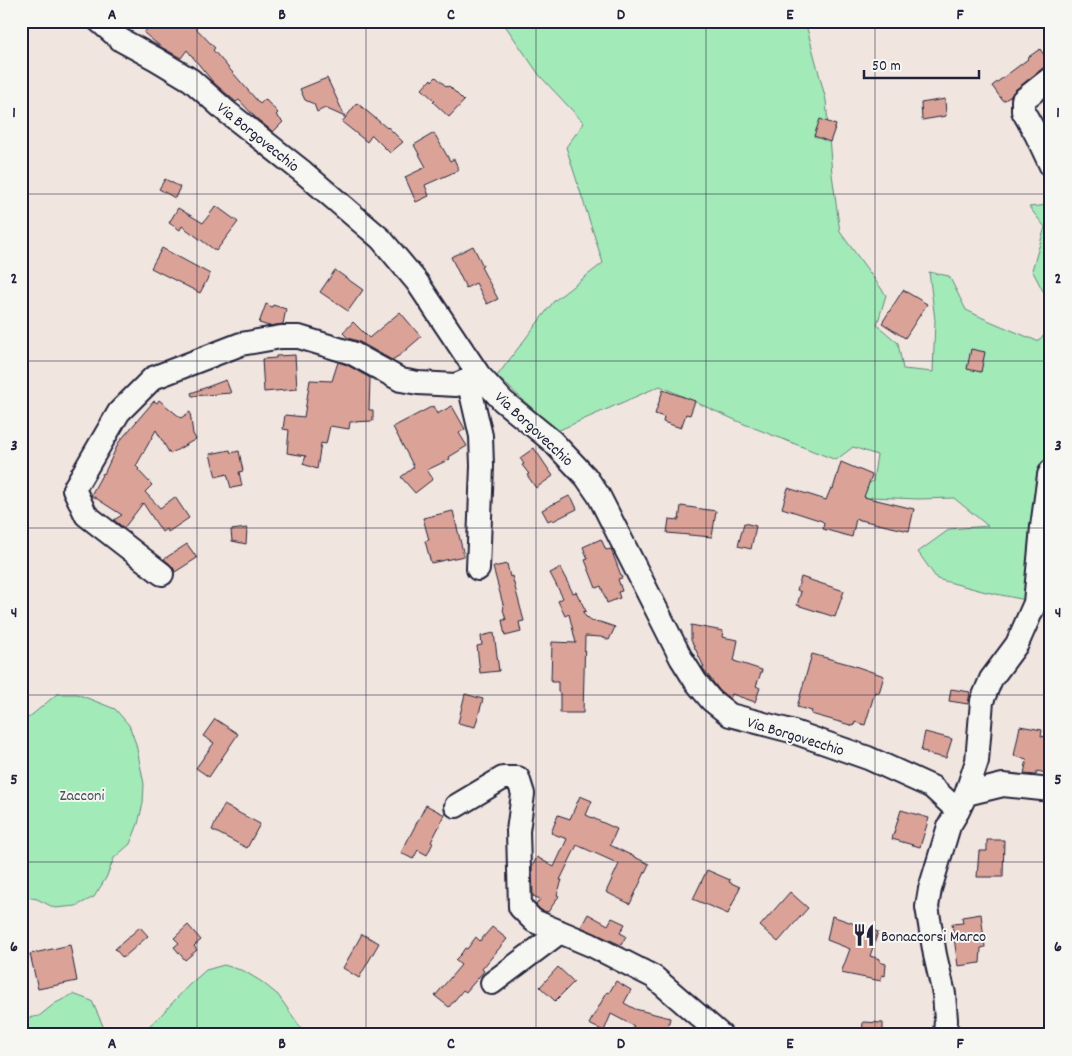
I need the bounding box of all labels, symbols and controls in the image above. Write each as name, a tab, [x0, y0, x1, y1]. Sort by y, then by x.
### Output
text: A	[108, 4, 117, 27]
text: B	[278, 4, 286, 27]
text: C	[447, 4, 455, 27]
text: D	[617, 4, 626, 27]
text: E	[786, 4, 794, 27]
text: F	[956, 4, 964, 27]
scale bar	[864, 48, 980, 80]
text: 50 m	[872, 56, 901, 78]
street label: Via Borgovecchio	[211, 97, 304, 179]
text: 1	[12, 102, 16, 125]
text: 1	[1056, 102, 1060, 125]
text: 2	[11, 268, 18, 291]
text: 2	[1055, 268, 1062, 291]
street label: Via Borgovecchio	[489, 387, 578, 473]
text: 3	[10, 435, 18, 458]
text: 3	[1054, 435, 1062, 458]
text: 4	[11, 602, 17, 625]
text: 4	[1055, 602, 1061, 625]
street label: Via Borgovecchio	[744, 712, 847, 763]
text: 5	[10, 769, 18, 792]
text: 5	[1054, 769, 1062, 792]
park label: Zacconi	[60, 785, 104, 808]
restaurant icon: Bonaccorsi Marco	[851, 922, 877, 948]
place label: Bonaccorsi Marco	[881, 926, 986, 949]
text: 6	[10, 936, 18, 959]
text: 6	[1054, 936, 1062, 959]
text: A	[108, 1033, 117, 1056]
text: B	[278, 1033, 286, 1056]
text: C	[447, 1033, 455, 1056]
text: D	[617, 1033, 626, 1056]
text: E	[786, 1033, 794, 1056]
text: F	[956, 1033, 964, 1056]

